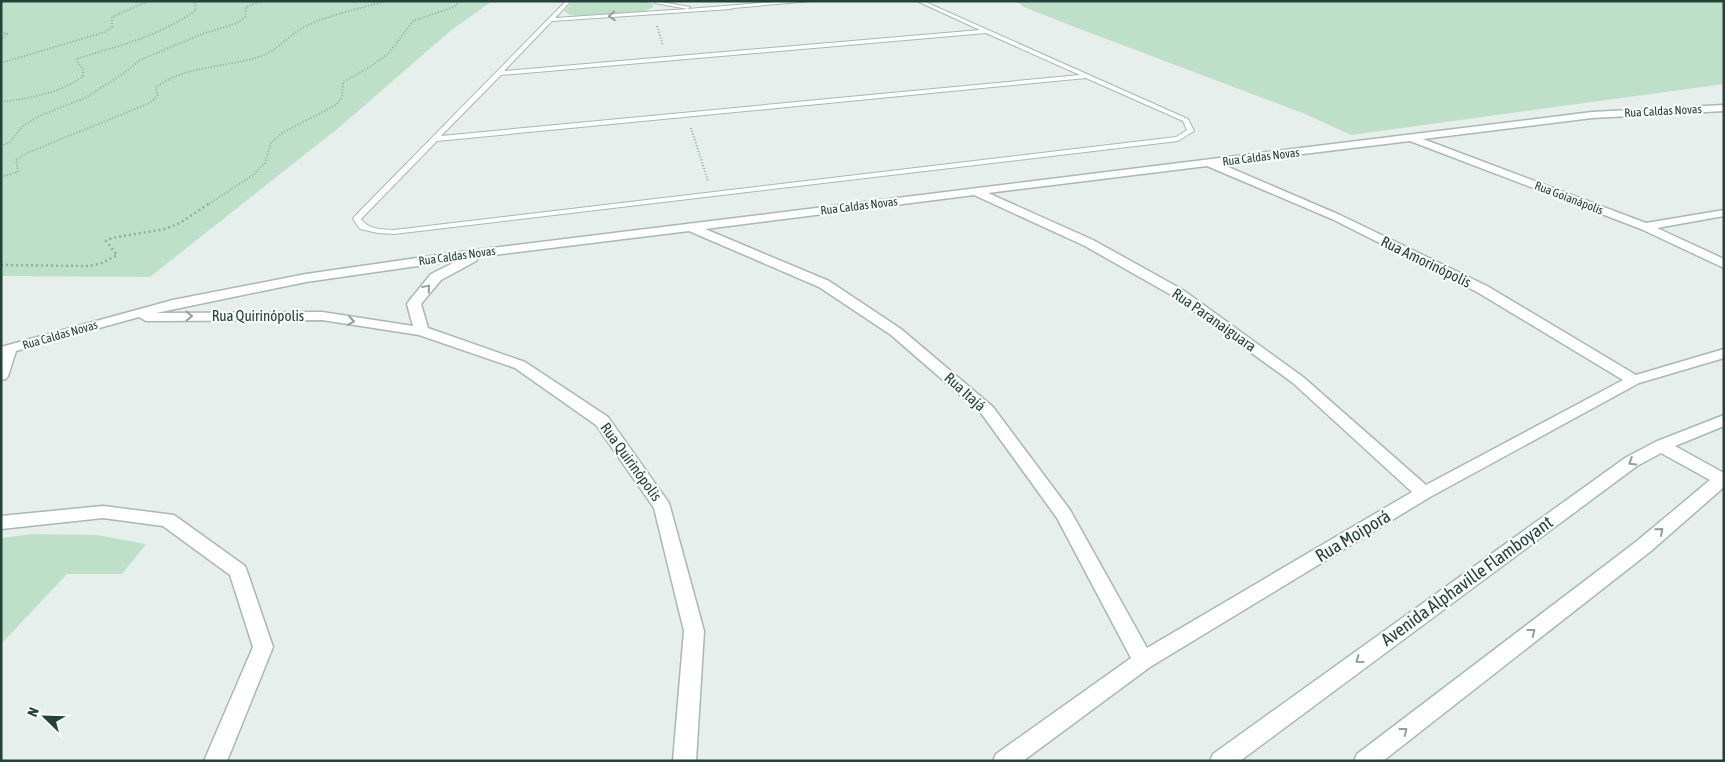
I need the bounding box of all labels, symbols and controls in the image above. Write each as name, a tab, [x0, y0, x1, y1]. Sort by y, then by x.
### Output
one-way arrow	[608, 11, 616, 22]
street label: Rua Caldas Novas	[1624, 102, 1702, 120]
street label: Rua Caldas Novas	[1222, 145, 1300, 169]
street label: Rua Goianápolis	[1533, 179, 1605, 217]
street label: Rua Caldas Novas	[820, 194, 898, 218]
street label: Rua Amorinópolis	[1378, 232, 1474, 291]
street label: Rua Caldas Novas	[418, 244, 496, 268]
street label: Rua Paranaiguara	[1169, 284, 1259, 355]
one-way arrow	[421, 285, 429, 294]
street label: Rua Quirinópolis	[212, 307, 304, 324]
one-way arrow	[185, 311, 193, 321]
one-way arrow	[347, 315, 355, 325]
street label: Rua Caldas Novas	[21, 318, 99, 352]
street label: Rua Itajá	[941, 369, 989, 414]
street label: Rua Quirinópolis	[597, 419, 665, 504]
one-way arrow	[1628, 456, 1637, 466]
street label: Rua Moiporá	[1312, 505, 1394, 566]
street label: Avenida Alphaville Flamboyant	[1377, 511, 1557, 650]
one-way arrow	[1654, 529, 1663, 537]
one-way arrow	[1526, 629, 1535, 637]
one-way arrow	[1356, 655, 1365, 663]
north arrow	[20, 692, 70, 742]
text: N	[24, 705, 42, 719]
one-way arrow	[1398, 728, 1408, 737]

